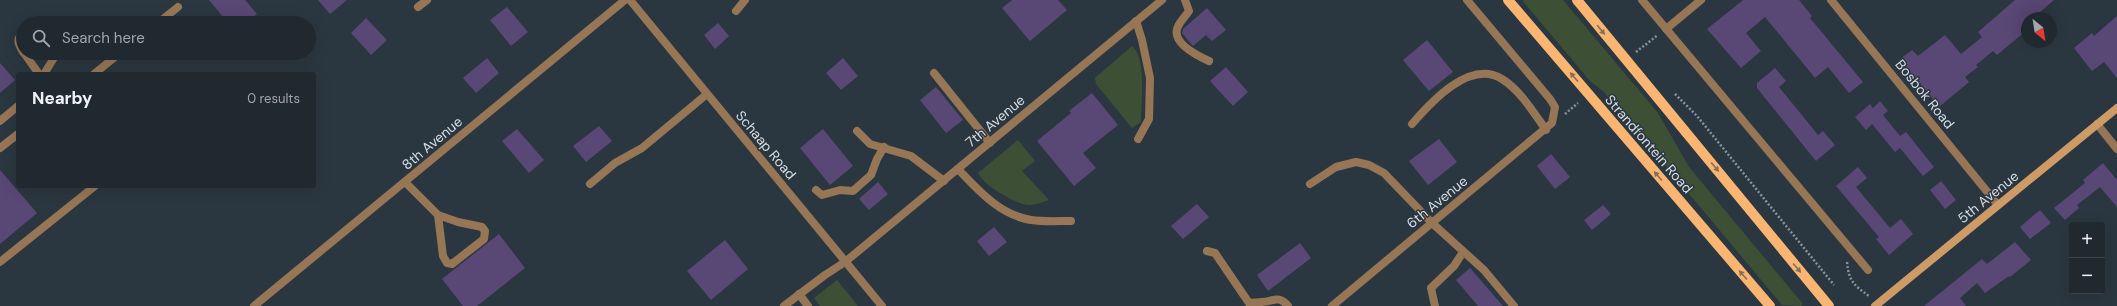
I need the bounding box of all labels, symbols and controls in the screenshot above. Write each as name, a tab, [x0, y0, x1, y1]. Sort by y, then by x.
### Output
north arrow	[2021, 12, 2057, 48]
search box	[16, 16, 316, 60]
one-way arrow	[1597, 25, 1606, 36]
icon: search	[30, 27, 52, 49]
text: Search here	[62, 28, 145, 48]
street label: Bosbok Road	[1892, 56, 1958, 132]
one-way arrow	[1569, 72, 1578, 83]
text: Nearby	[32, 87, 92, 109]
text: 0 results	[247, 90, 300, 107]
street label: 7th Avenue	[962, 91, 1029, 151]
street label: Strandfontein Road	[1601, 91, 1697, 197]
street label: Schaap Road	[732, 107, 800, 183]
street label: 8th Avenue	[398, 113, 466, 173]
one-way arrow	[1710, 162, 1719, 173]
street label: 5th Avenue	[1954, 167, 2022, 227]
one-way arrow	[1654, 171, 1663, 181]
street label: 6th Avenue	[1403, 172, 1471, 232]
map controls	[2069, 222, 2105, 294]
button: +	[2069, 222, 2105, 258]
button: −	[2069, 258, 2105, 294]
one-way arrow	[1793, 262, 1802, 273]
one-way arrow	[1738, 270, 1748, 280]

